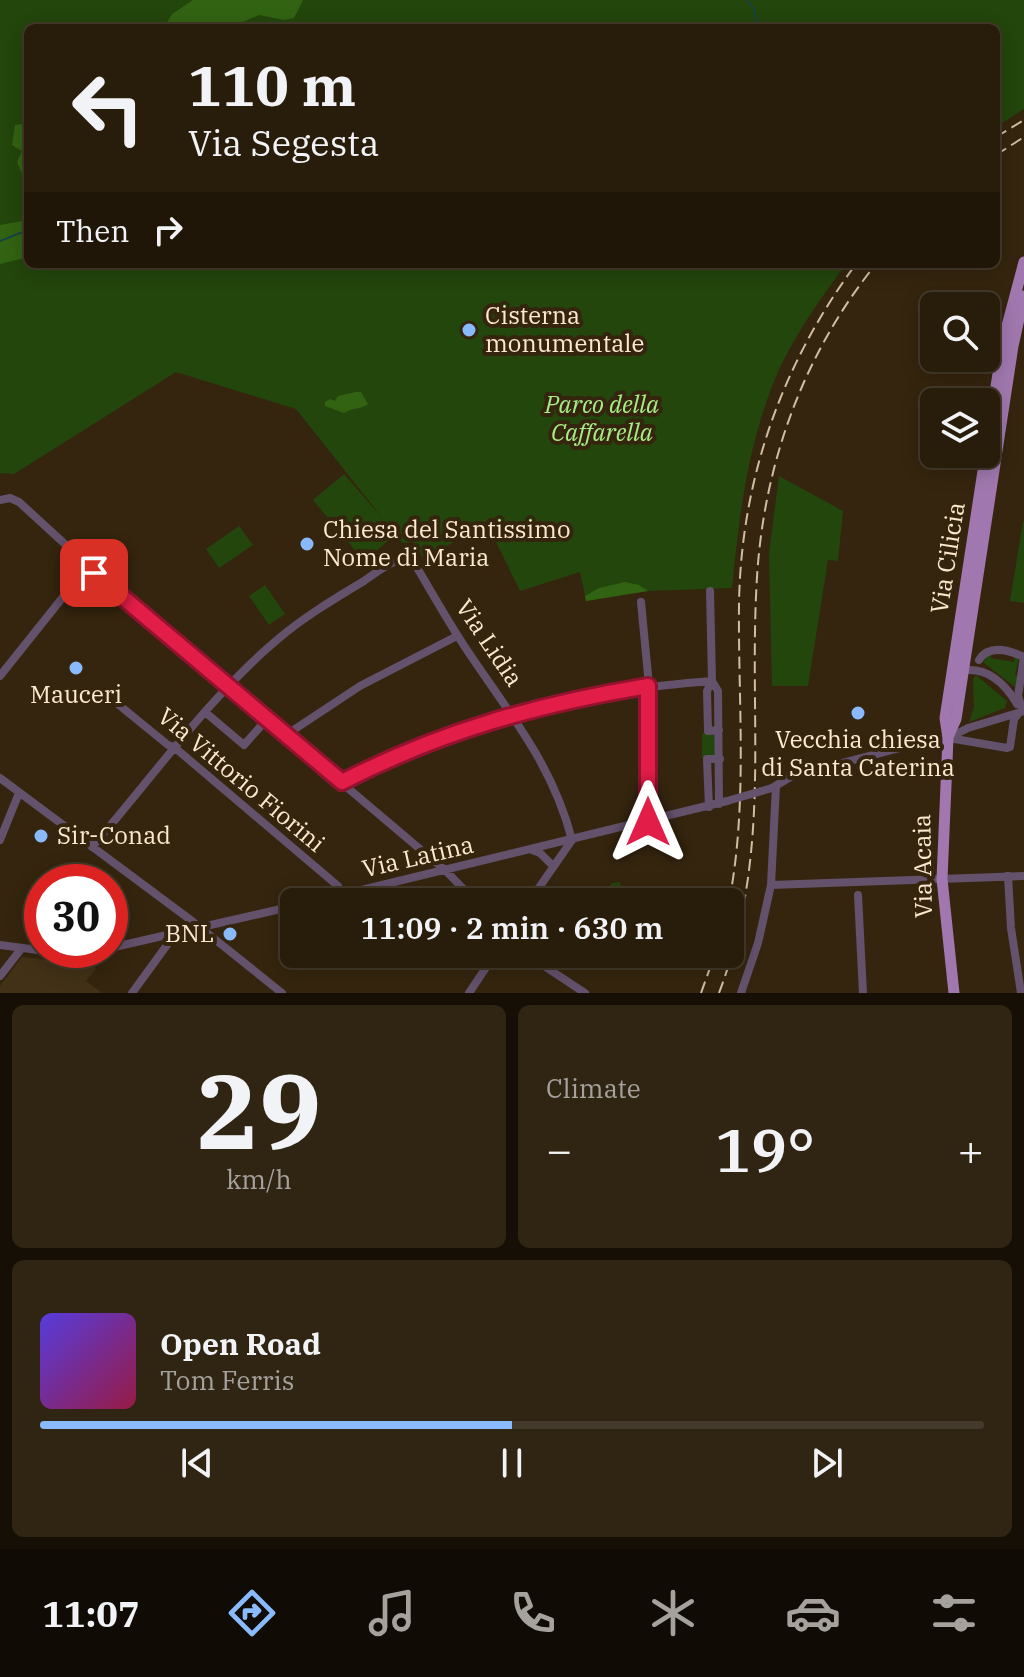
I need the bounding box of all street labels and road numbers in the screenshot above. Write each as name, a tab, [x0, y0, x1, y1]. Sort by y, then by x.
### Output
street label: Via Cilicia	[922, 500, 972, 616]
street label: Via Lidia	[449, 593, 531, 692]
street label: Via Vittorio Fiorini	[151, 700, 332, 859]
street label: Via Acaia	[905, 814, 939, 918]
street label: Via Latina	[359, 828, 477, 884]

